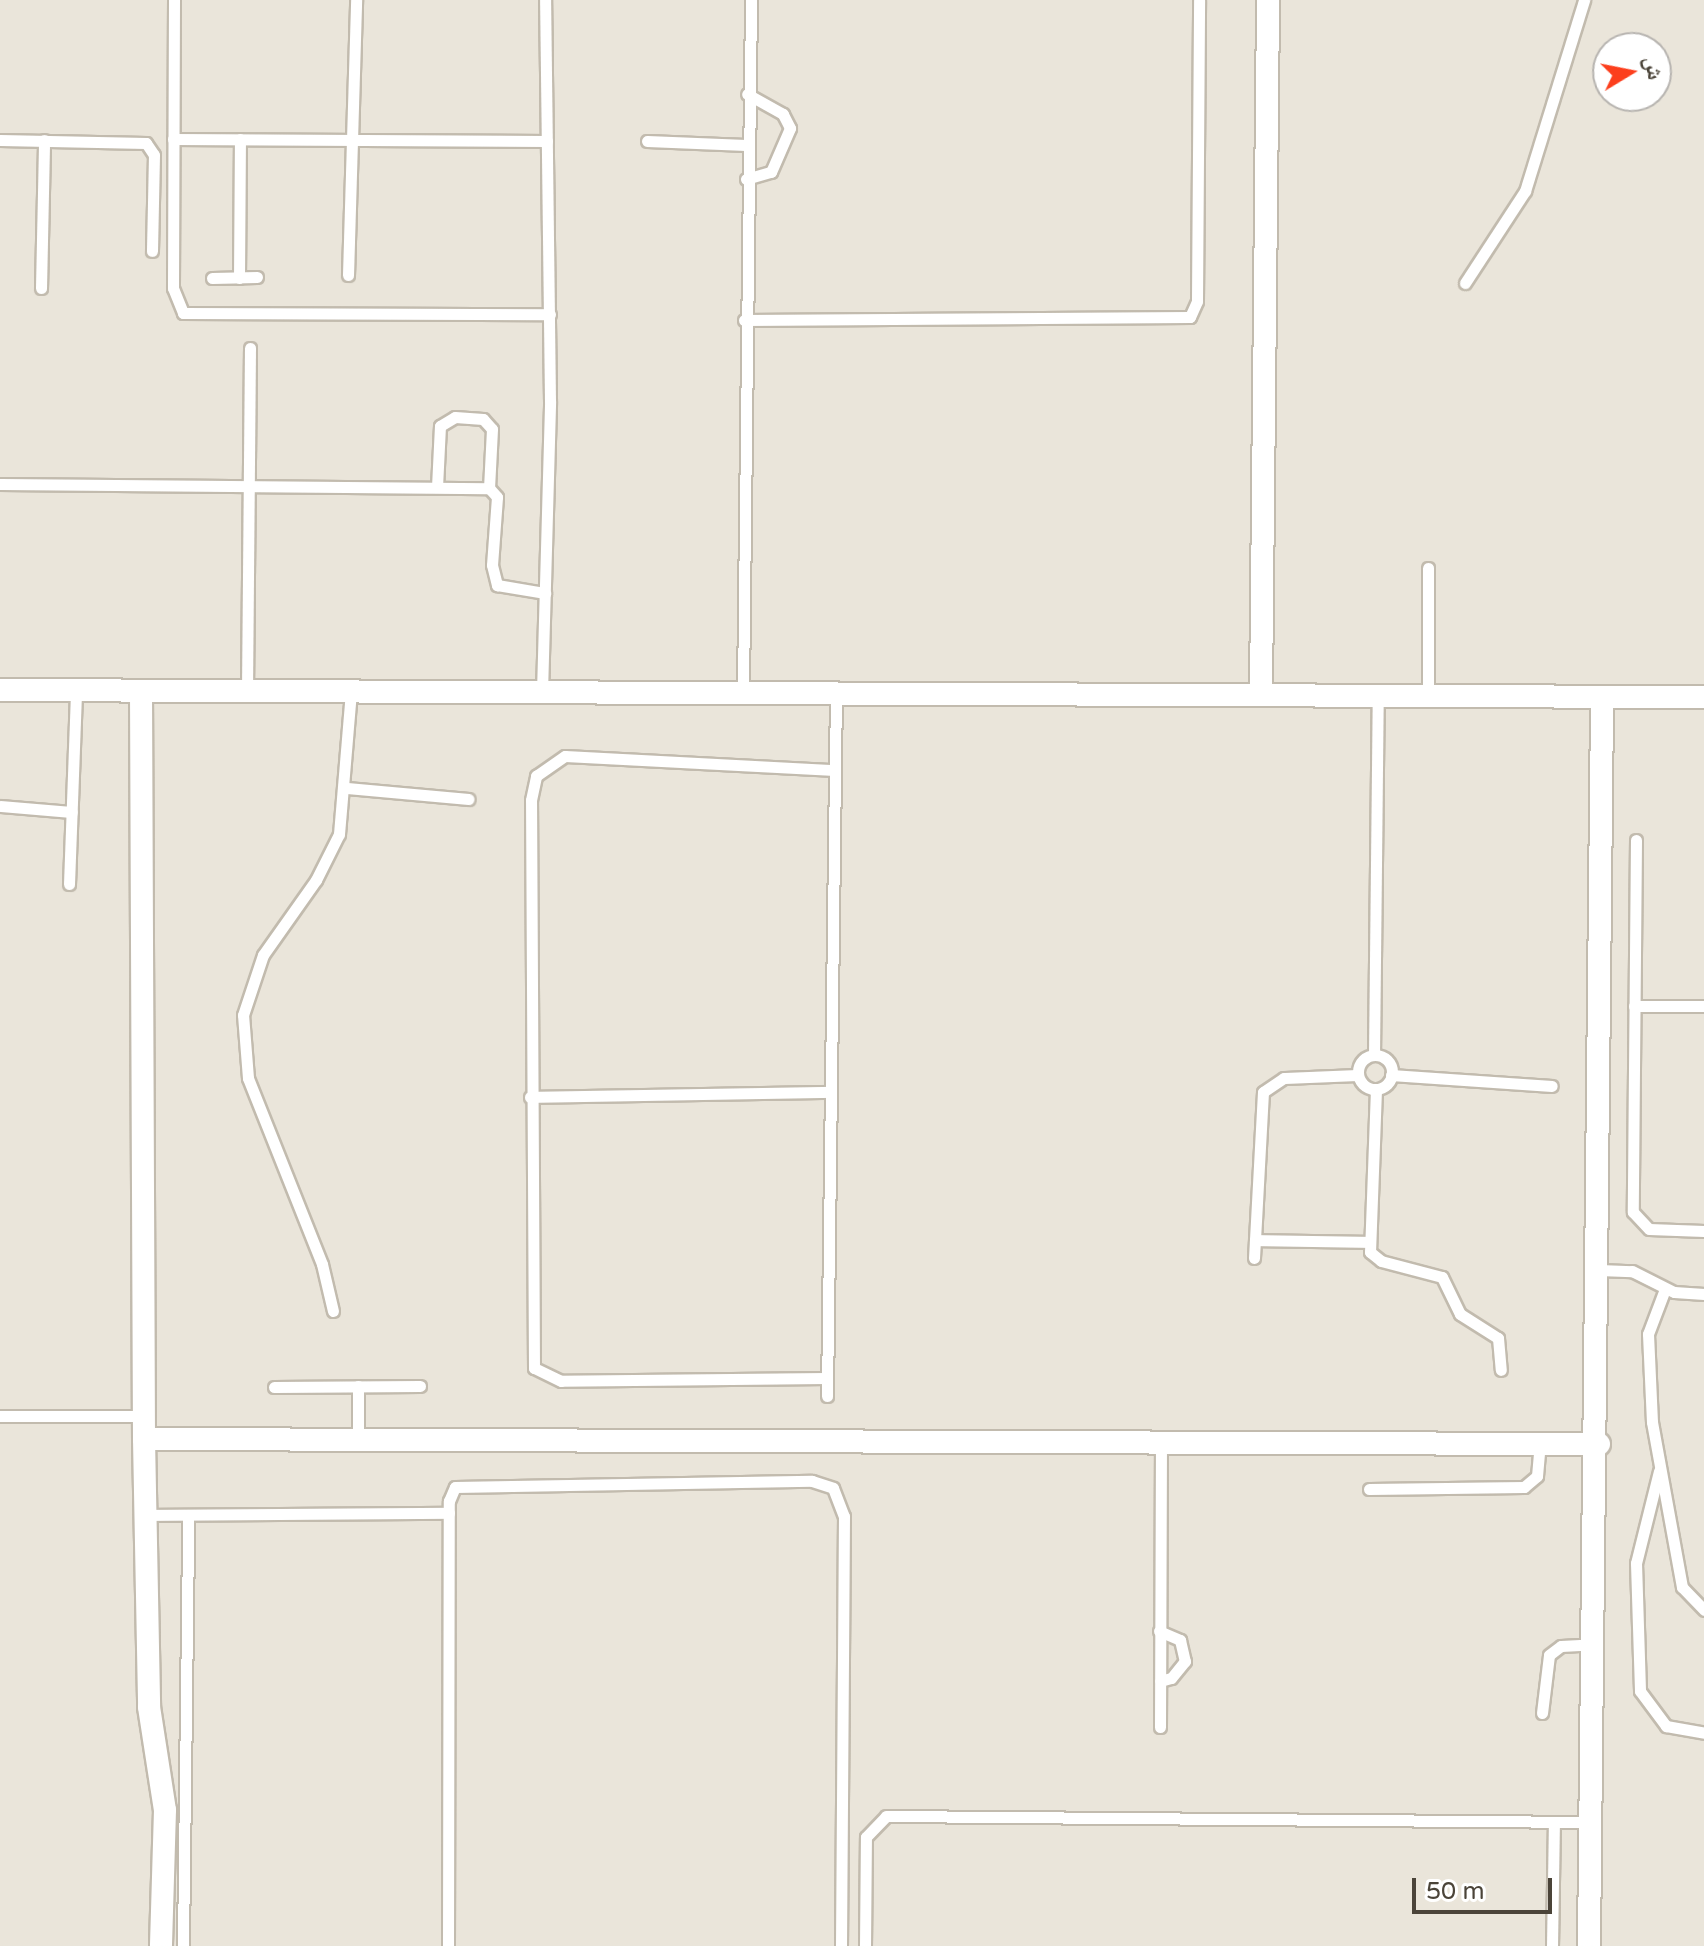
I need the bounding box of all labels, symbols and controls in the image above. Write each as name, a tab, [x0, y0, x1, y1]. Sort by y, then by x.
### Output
north arrow	[1592, 32, 1672, 112]
text: ش	[1639, 54, 1668, 82]
scale bar	[1416, 1862, 1556, 1912]
text: 50 m	[1426, 1877, 1484, 1906]

